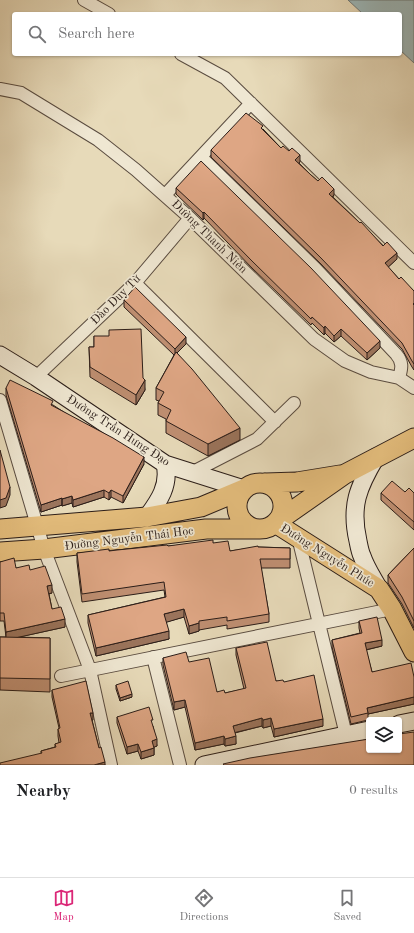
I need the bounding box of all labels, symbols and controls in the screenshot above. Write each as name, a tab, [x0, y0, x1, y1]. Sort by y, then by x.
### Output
search box	[12, 12, 402, 56]
icon: search	[26, 23, 48, 45]
text: Search here	[58, 27, 135, 42]
street label: Đường Thanh Niên	[169, 198, 249, 276]
street label: Đào Duy Từ	[89, 272, 144, 327]
street label: Đường Trần Hưng Đạo	[64, 391, 173, 469]
street label: Đường Nguyễn Phúc	[278, 521, 376, 590]
street label: Đường Nguyễn Thái Học	[64, 524, 194, 553]
map controls	[366, 717, 402, 753]
button: layers	[366, 717, 402, 753]
text: Nearby	[16, 783, 71, 800]
text: 0 results	[349, 784, 398, 797]
tab: Map	[53, 887, 75, 925]
tab: Directions	[180, 887, 228, 925]
tab: Saved	[333, 887, 361, 925]

